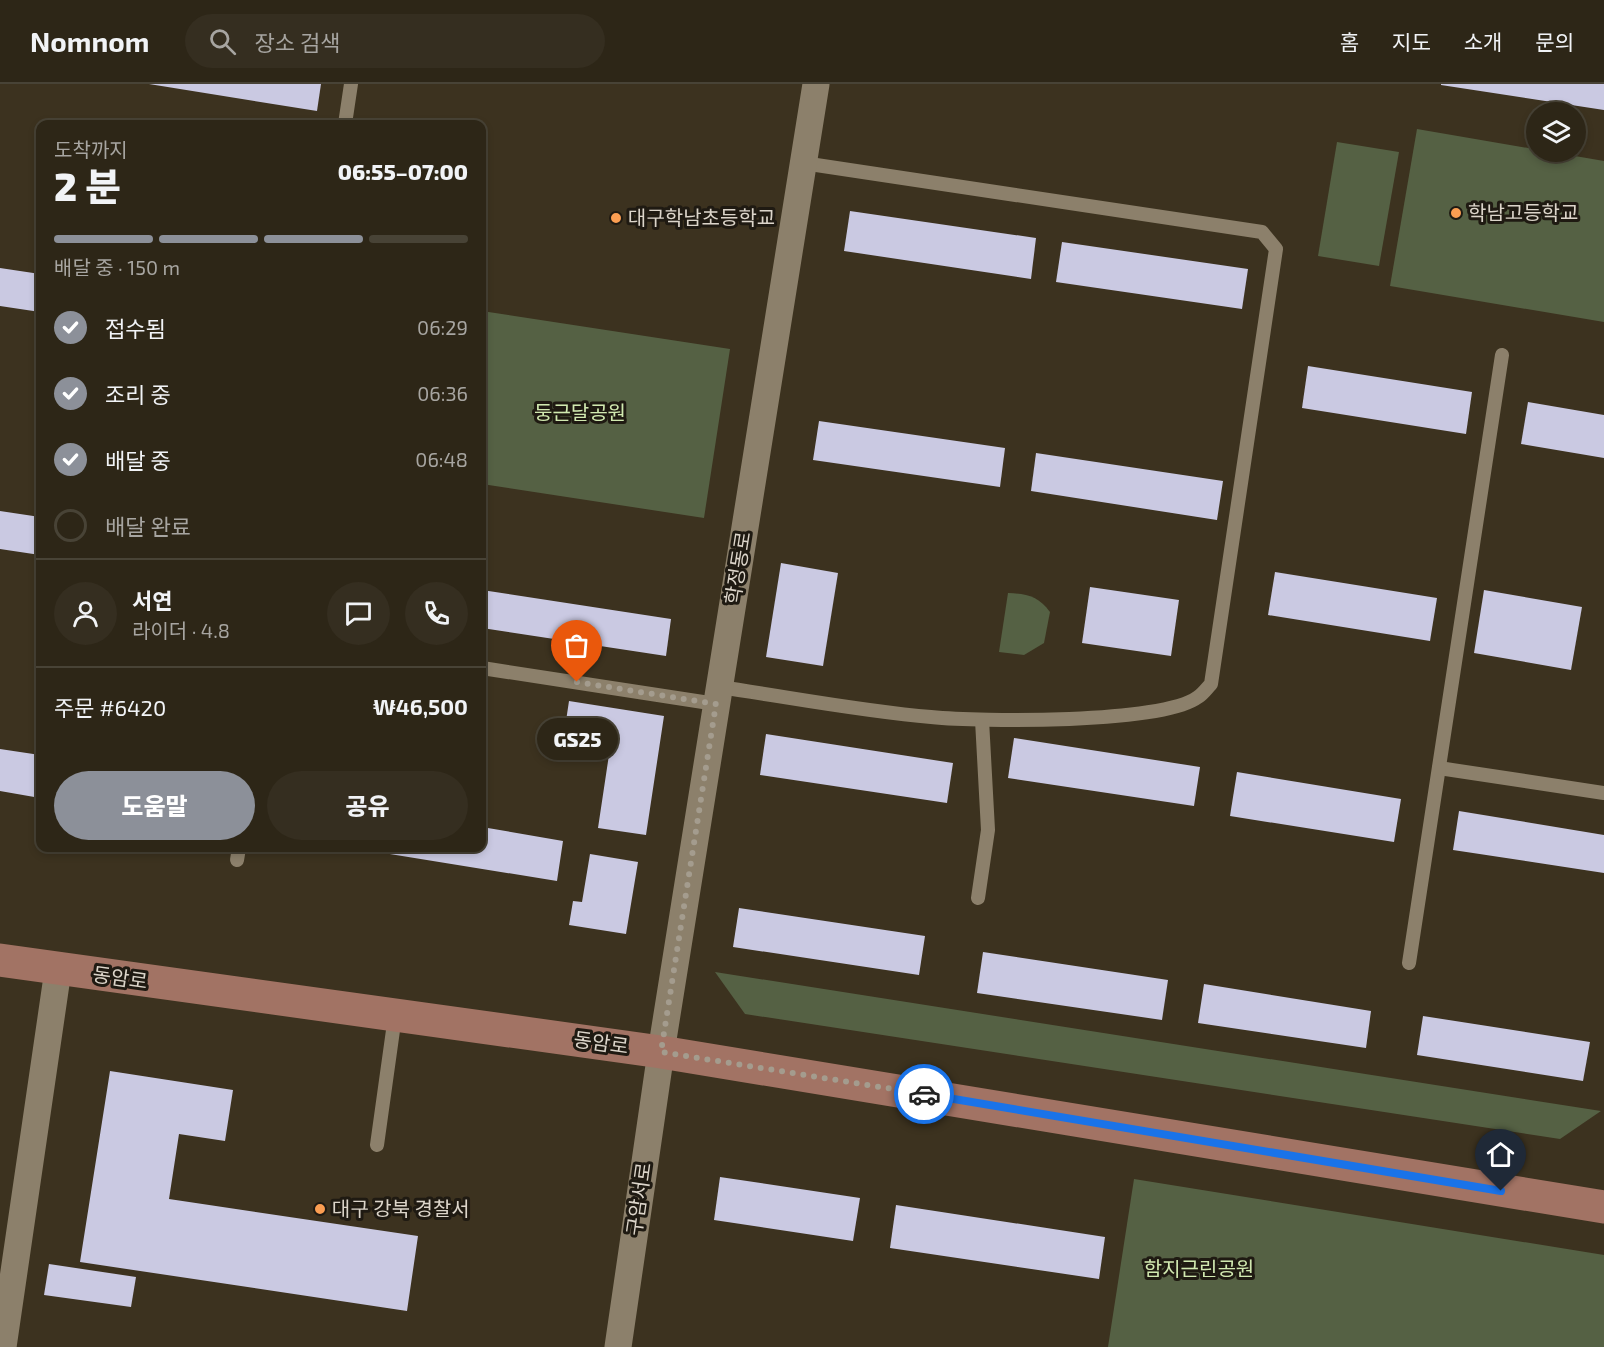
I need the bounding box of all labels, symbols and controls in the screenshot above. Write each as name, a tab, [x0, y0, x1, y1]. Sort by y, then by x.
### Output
search box	[185, 14, 605, 68]
text: Nomnom	[30, 24, 149, 58]
icon: search	[206, 25, 239, 58]
text: 장소 검색	[254, 29, 340, 55]
text: 홈	[1340, 29, 1359, 54]
text: 지도	[1392, 29, 1431, 54]
text: 소개	[1464, 29, 1502, 54]
text: 문의	[1535, 29, 1574, 54]
map controls	[1526, 102, 1586, 162]
button: layers	[1526, 102, 1586, 162]
text: 도착까지	[54, 137, 128, 161]
text: 06:55–07:00	[338, 158, 468, 184]
text: 2 분	[54, 162, 121, 209]
place label: 학남고등학교	[1468, 200, 1578, 224]
place label: 대구학남초등학교	[628, 205, 775, 229]
marker: 학남고등학교	[1449, 206, 1463, 220]
marker: 대구학남초등학교	[609, 211, 623, 225]
text: 배달 중 · 150 m	[54, 255, 180, 279]
icon: check	[54, 311, 87, 344]
text: 접수됨	[105, 315, 166, 341]
text: 06:29	[417, 315, 468, 339]
icon: check	[54, 377, 87, 410]
text: 조리 중	[105, 381, 171, 407]
text: 06:36	[417, 381, 468, 405]
park label: 둥근달공원	[534, 400, 626, 424]
icon: check	[54, 443, 87, 476]
text: 배달 중	[105, 447, 171, 473]
text: 06:48	[415, 447, 468, 471]
text: 배달 완료	[105, 513, 191, 539]
street label: 학정동로	[719, 530, 755, 606]
button: person	[54, 582, 117, 645]
button: chat	[327, 582, 390, 645]
button: phone	[405, 582, 468, 645]
text: 서연	[132, 587, 172, 613]
text: 라이더 · 4.8	[132, 618, 230, 642]
pin	[551, 620, 602, 682]
icon: bag	[560, 629, 593, 662]
text: ₩46,500	[373, 693, 468, 719]
text: 주문 #6420	[54, 694, 166, 720]
callout: GS25	[536, 718, 618, 760]
text: GS25	[553, 727, 602, 751]
button: 도움말	[54, 771, 255, 840]
button: 공유	[267, 771, 468, 840]
street label: 동암로	[91, 961, 149, 993]
street label: 동암로	[572, 1026, 630, 1058]
courier	[894, 1064, 954, 1124]
icon: car	[908, 1078, 941, 1111]
pin	[1475, 1129, 1526, 1191]
icon: home	[1484, 1138, 1517, 1171]
street label: 구암서로	[621, 1161, 655, 1237]
place label: 대구 강북 경찰서	[332, 1196, 470, 1220]
marker: 대구 강북 경찰서	[313, 1202, 327, 1216]
park label: 함지근린공원	[1144, 1256, 1254, 1280]

